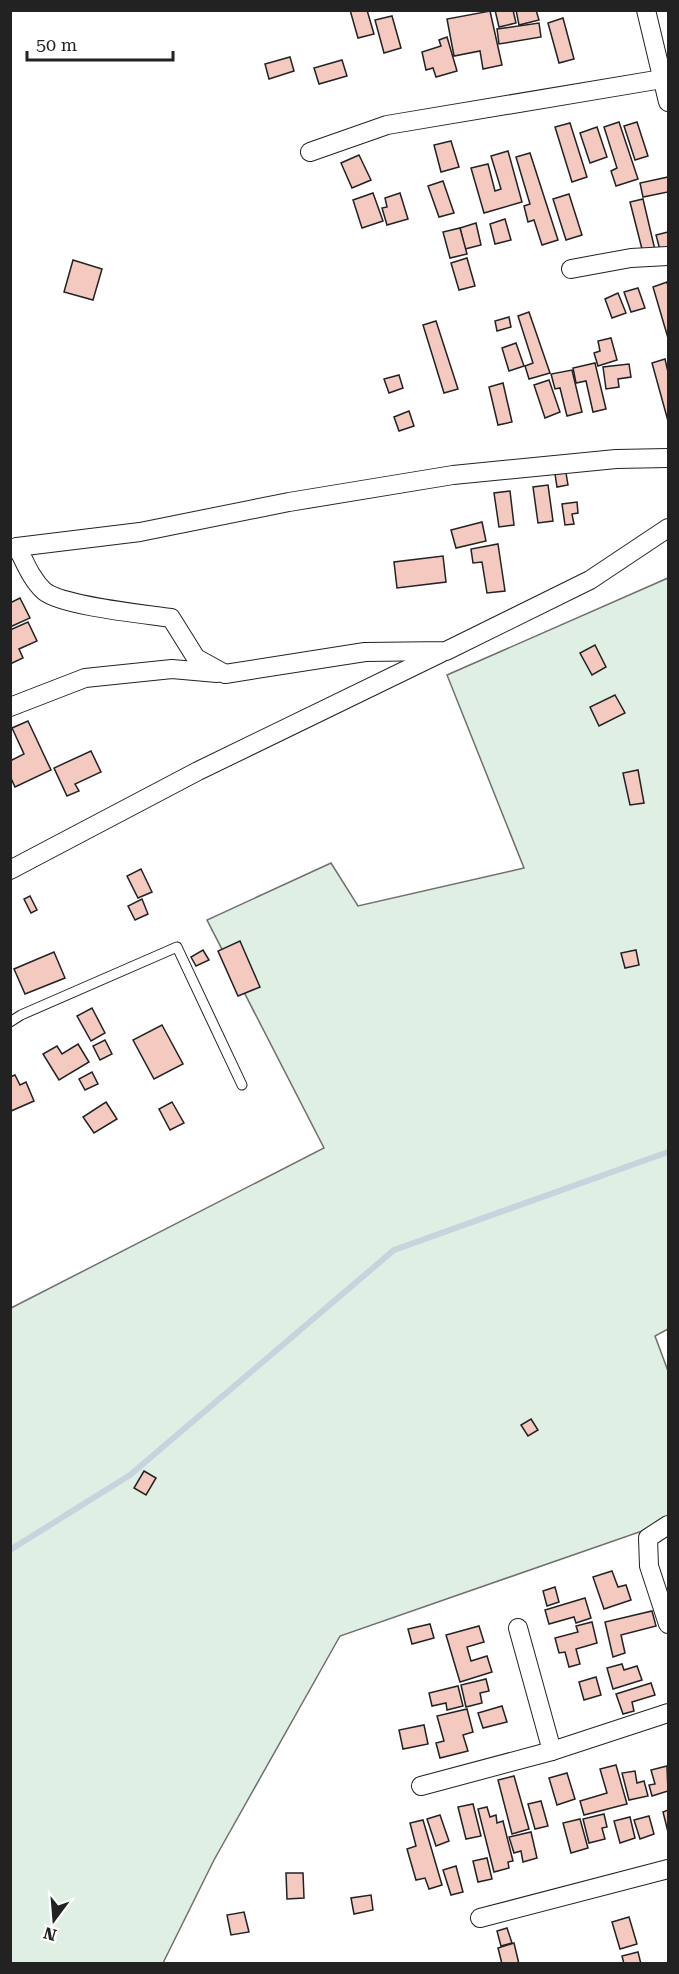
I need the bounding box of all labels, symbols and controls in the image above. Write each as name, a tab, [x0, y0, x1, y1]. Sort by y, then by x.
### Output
scale bar	[27, 24, 172, 62]
text: 50 m	[36, 34, 77, 55]
north arrow	[24, 1890, 84, 1950]
text: N	[41, 1923, 59, 1945]

